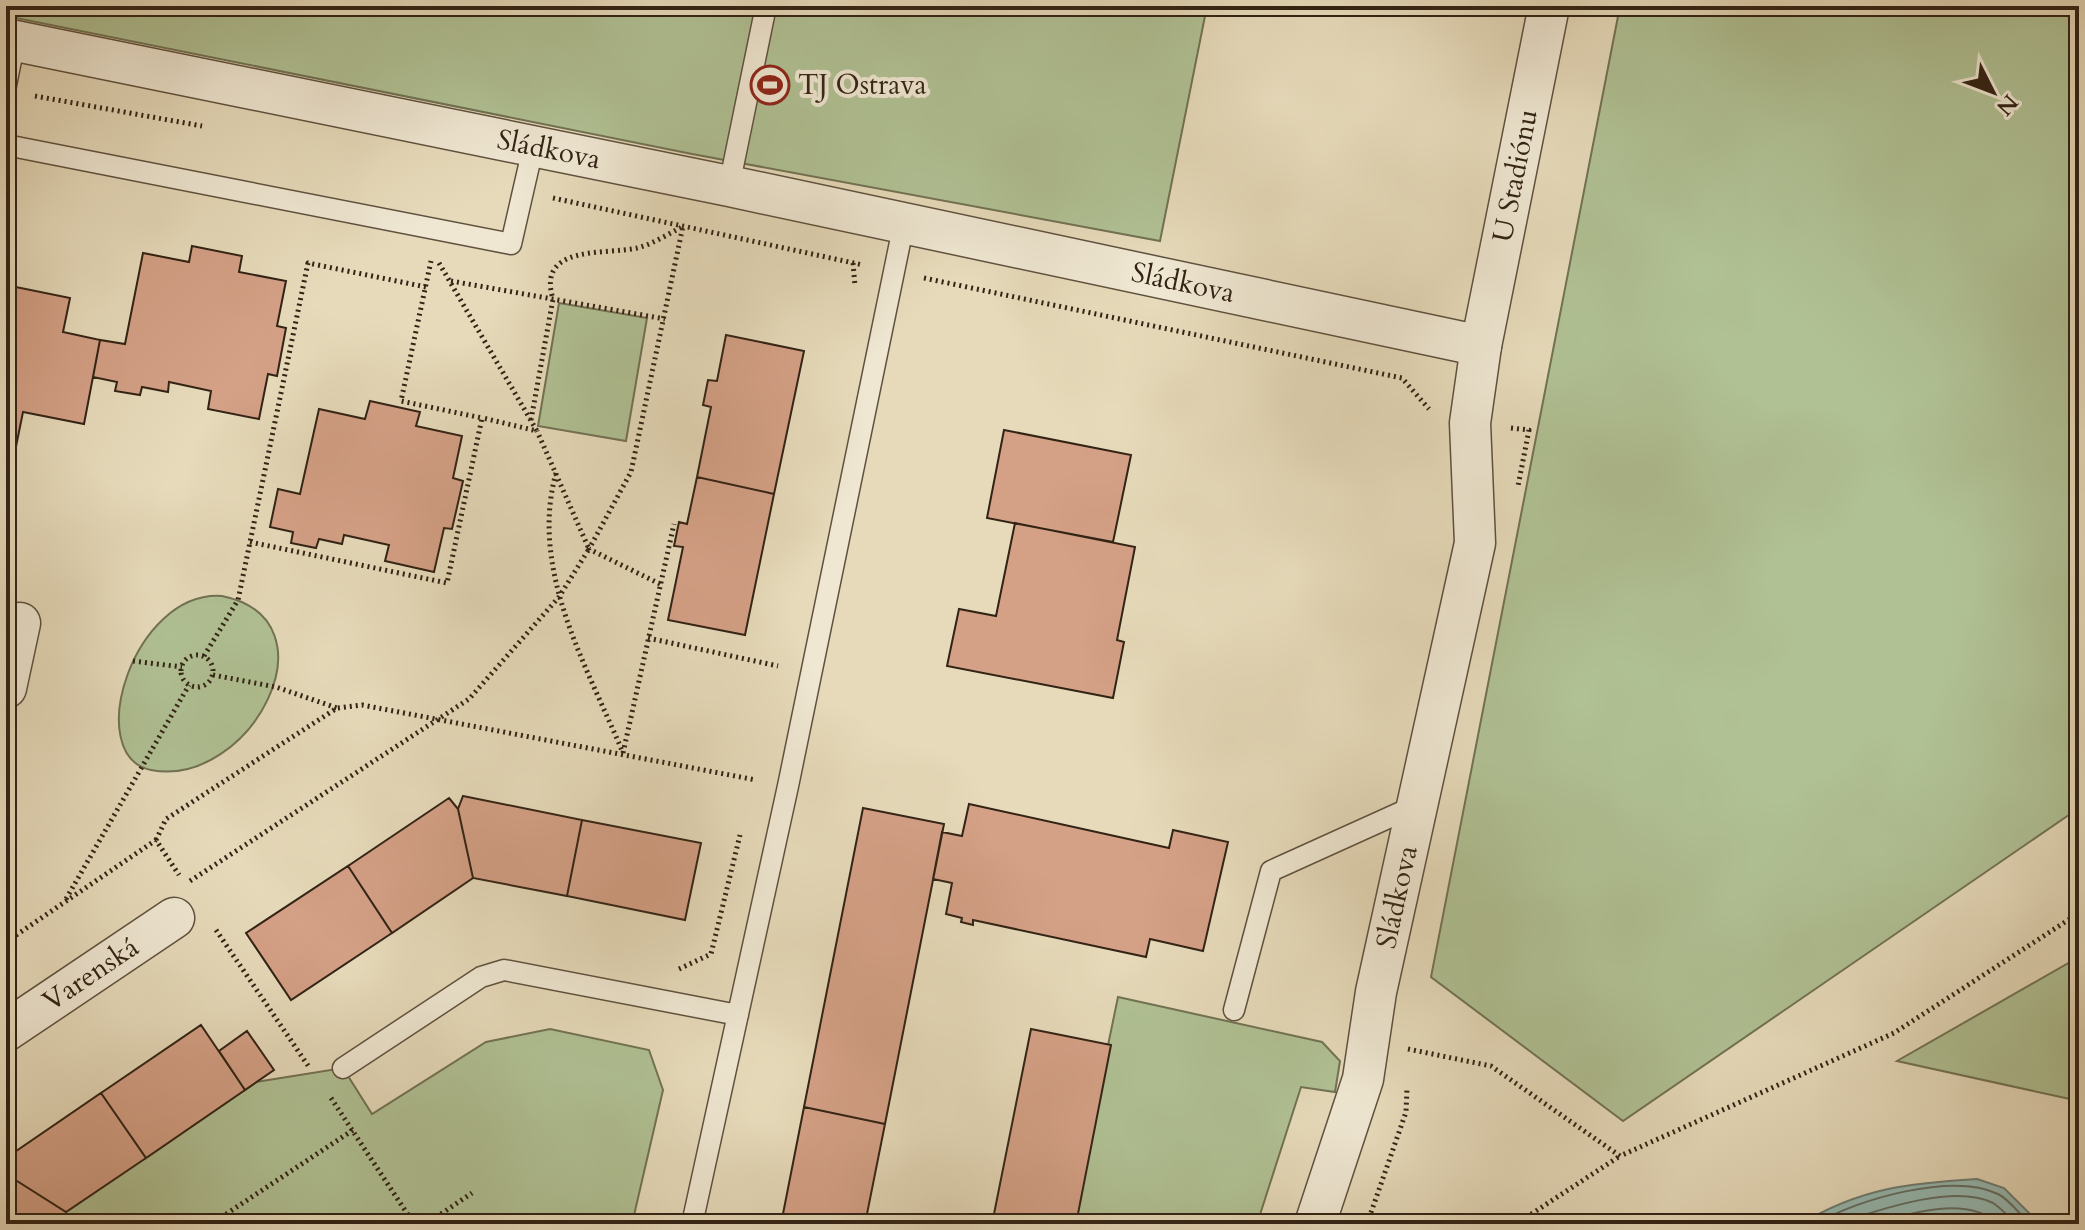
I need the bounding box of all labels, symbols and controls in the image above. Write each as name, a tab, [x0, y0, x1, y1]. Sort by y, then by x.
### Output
north arrow	[1953, 52, 2033, 132]
sports icon: TJ Ostrava	[749, 64, 791, 106]
place label: TJ Ostrava	[798, 66, 927, 104]
text: N	[1990, 88, 2025, 122]
street label: U Stadiónu	[1483, 106, 1547, 245]
street label: Sládkova	[494, 120, 604, 178]
street label: Sládkova	[1128, 253, 1238, 312]
street label: Sládkova	[1367, 842, 1427, 952]
street label: Varenská	[35, 928, 146, 1020]

